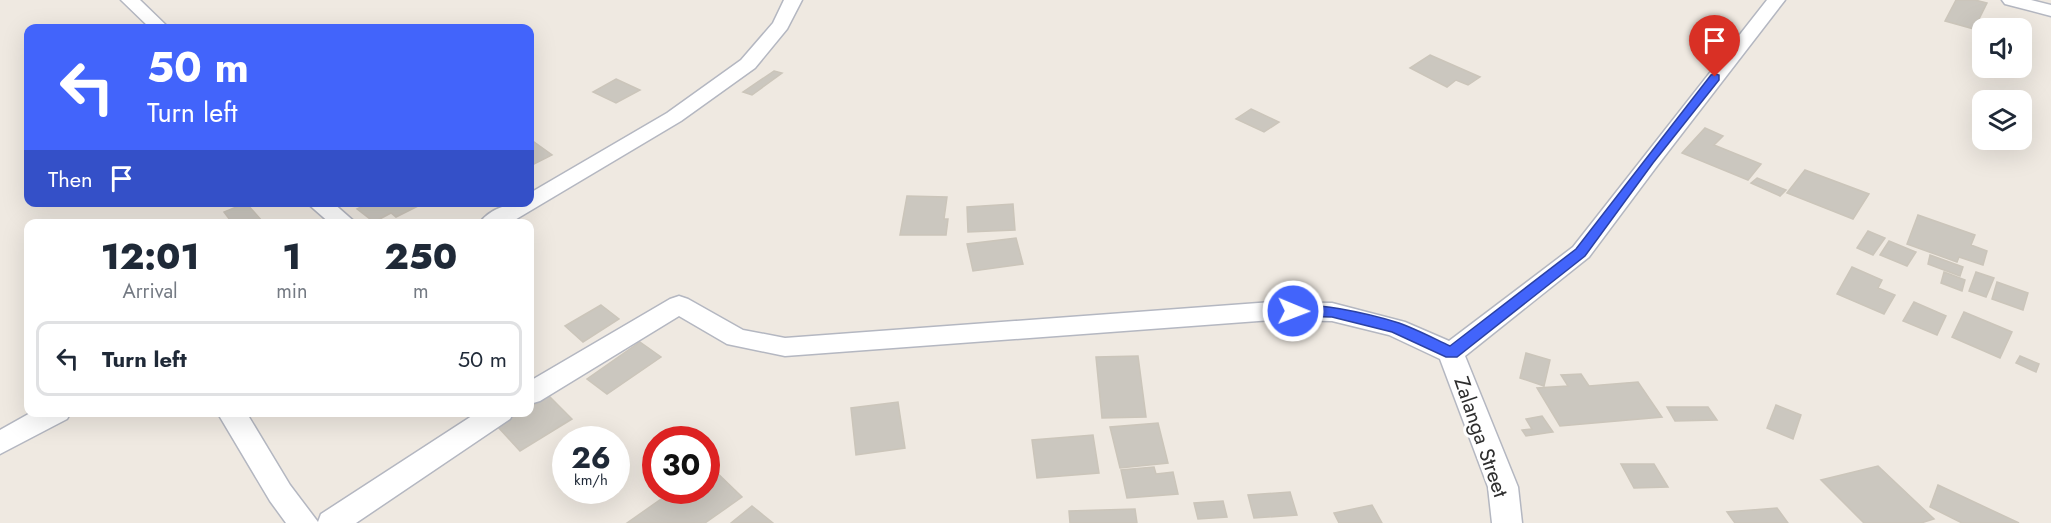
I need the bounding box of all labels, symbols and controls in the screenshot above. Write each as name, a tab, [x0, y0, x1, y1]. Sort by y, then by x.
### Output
pin	[1689, 15, 1740, 77]
map controls	[1972, 18, 2032, 150]
button: sound	[1972, 18, 2032, 78]
icon: arrive	[1698, 24, 1731, 57]
text: 50 m	[147, 37, 249, 98]
icon: left	[48, 48, 126, 126]
button: layers	[1972, 90, 2032, 150]
text: Turn left	[147, 93, 237, 132]
icon: arrive	[105, 162, 138, 195]
text: Then	[48, 163, 93, 195]
text: 12:01	[101, 230, 200, 282]
text: 1	[282, 230, 301, 282]
text: 250	[384, 230, 457, 282]
text: Arrival	[123, 277, 178, 306]
text: min	[276, 277, 307, 306]
text: m	[413, 277, 429, 306]
position arrow	[1261, 279, 1325, 343]
icon: left	[51, 342, 84, 375]
text: Turn left	[102, 343, 187, 375]
text: 50 m	[458, 343, 507, 375]
street label: Zalanga Street	[1446, 373, 1516, 501]
speed limit sign: 30	[642, 426, 720, 504]
text: 26	[571, 436, 611, 479]
text: km/h	[574, 469, 608, 491]

